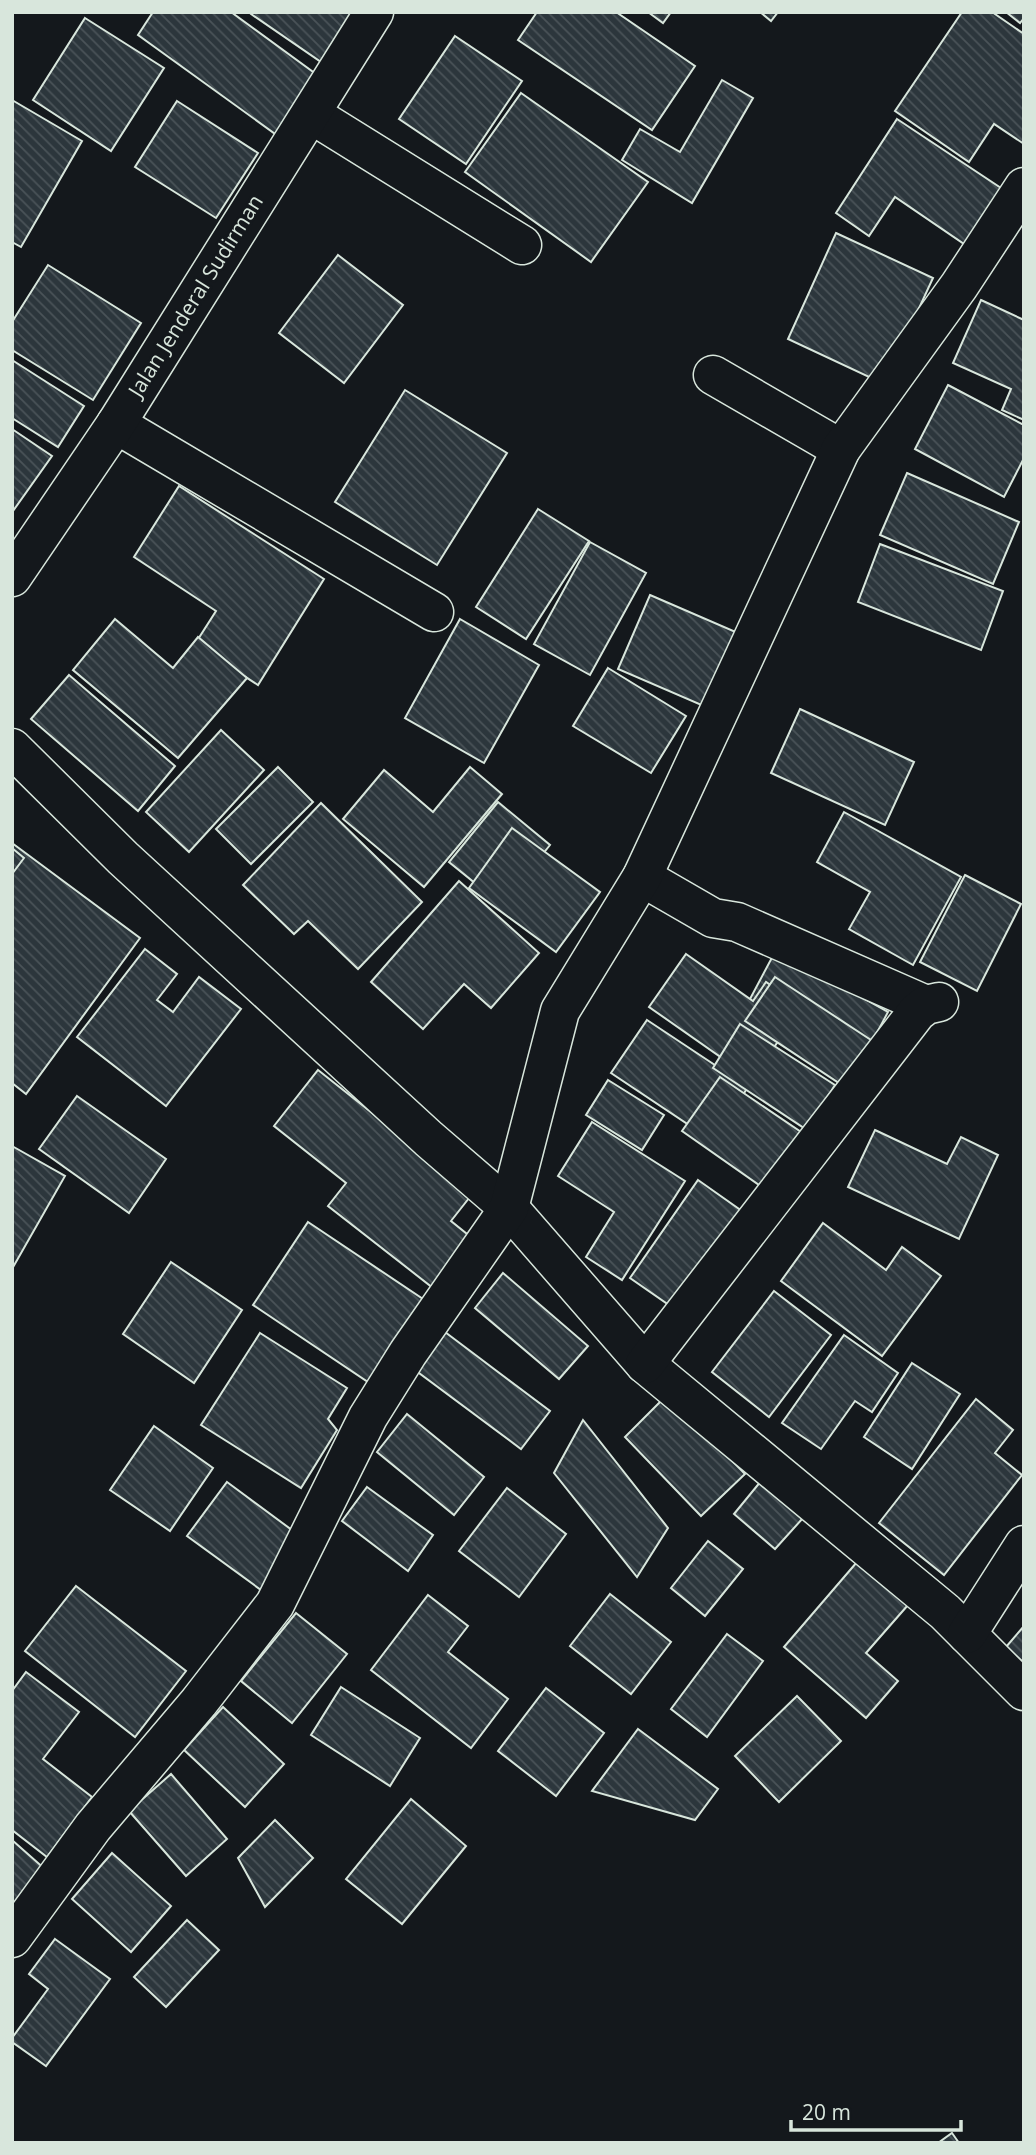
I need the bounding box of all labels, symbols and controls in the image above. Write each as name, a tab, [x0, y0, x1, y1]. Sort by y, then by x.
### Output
street label: Jalan Jenderal Sudirman	[120, 189, 269, 404]
scale bar	[791, 2088, 961, 2132]
text: 20 m	[802, 2098, 851, 2126]

